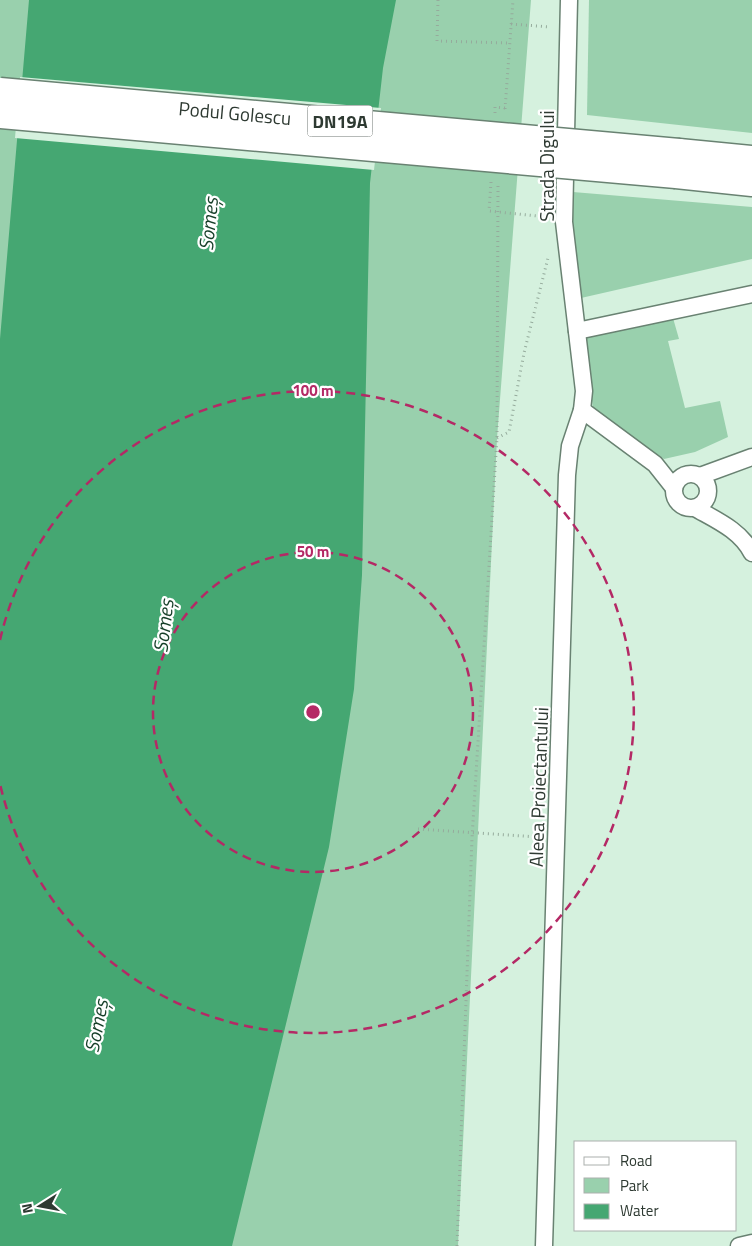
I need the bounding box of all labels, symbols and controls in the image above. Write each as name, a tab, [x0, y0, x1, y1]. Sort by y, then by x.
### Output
street label: Podul Golescu	[177, 93, 293, 132]
road number: DN19A	[308, 105, 372, 136]
street label: Strada Digului	[532, 110, 561, 222]
water label: Someș	[190, 195, 226, 252]
text: 100 m	[292, 379, 334, 402]
text: 50 m	[297, 540, 329, 563]
water label: Someș	[144, 596, 182, 654]
centre of rings	[304, 703, 322, 721]
street label: Aleea Proiectantului	[521, 707, 555, 867]
water label: Someș	[76, 996, 117, 1055]
legend	[574, 1141, 737, 1231]
text: Road	[620, 1149, 652, 1172]
text: Park	[620, 1174, 649, 1197]
north arrow	[15, 1181, 65, 1231]
text: Water	[620, 1199, 659, 1222]
text: N	[16, 1202, 38, 1215]

